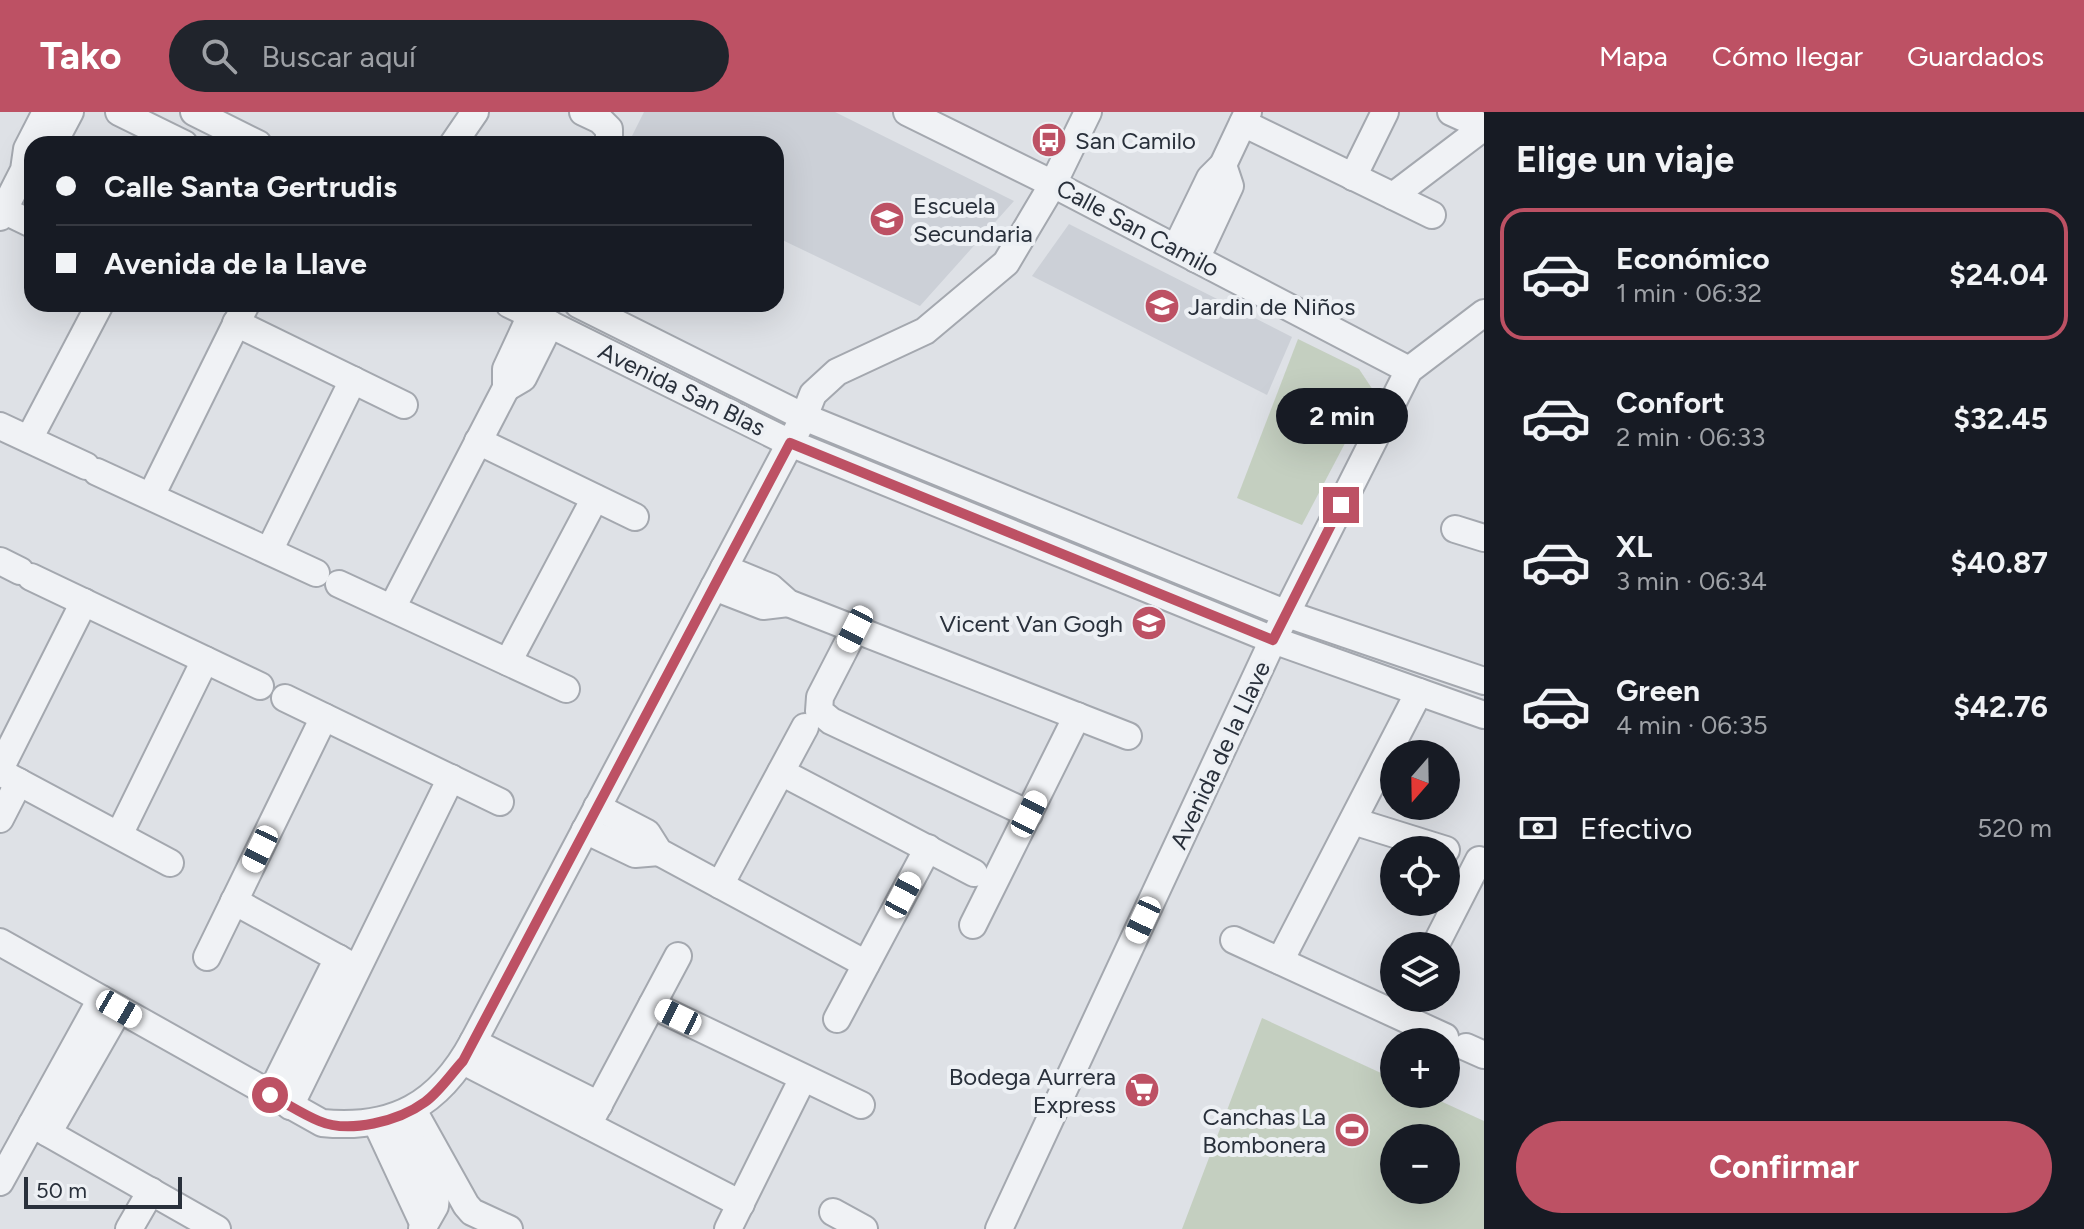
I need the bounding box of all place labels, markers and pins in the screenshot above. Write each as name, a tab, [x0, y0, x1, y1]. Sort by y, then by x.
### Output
bus stop icon: San Camilo	[1030, 121, 1068, 159]
place label: San Camilo	[1075, 126, 1196, 155]
place label: Escuela Secundaria	[913, 191, 1033, 248]
school or university icon: Escuela Secundaria	[868, 200, 906, 238]
school or university icon: Jardin de Niños	[1143, 287, 1181, 325]
place label: Jardin de Niños	[1188, 292, 1355, 321]
school or university icon: Vicent Van Gogh	[1130, 604, 1168, 642]
place label: Vicent Van Gogh	[939, 609, 1123, 638]
place label: Bodega Aurrera Express	[949, 1062, 1116, 1119]
supermarket icon: Bodega Aurrera Express	[1123, 1071, 1161, 1109]
place label: Canchas La Bombonera	[1202, 1102, 1326, 1159]
sports icon: Canchas La Bombonera	[1333, 1111, 1371, 1149]

